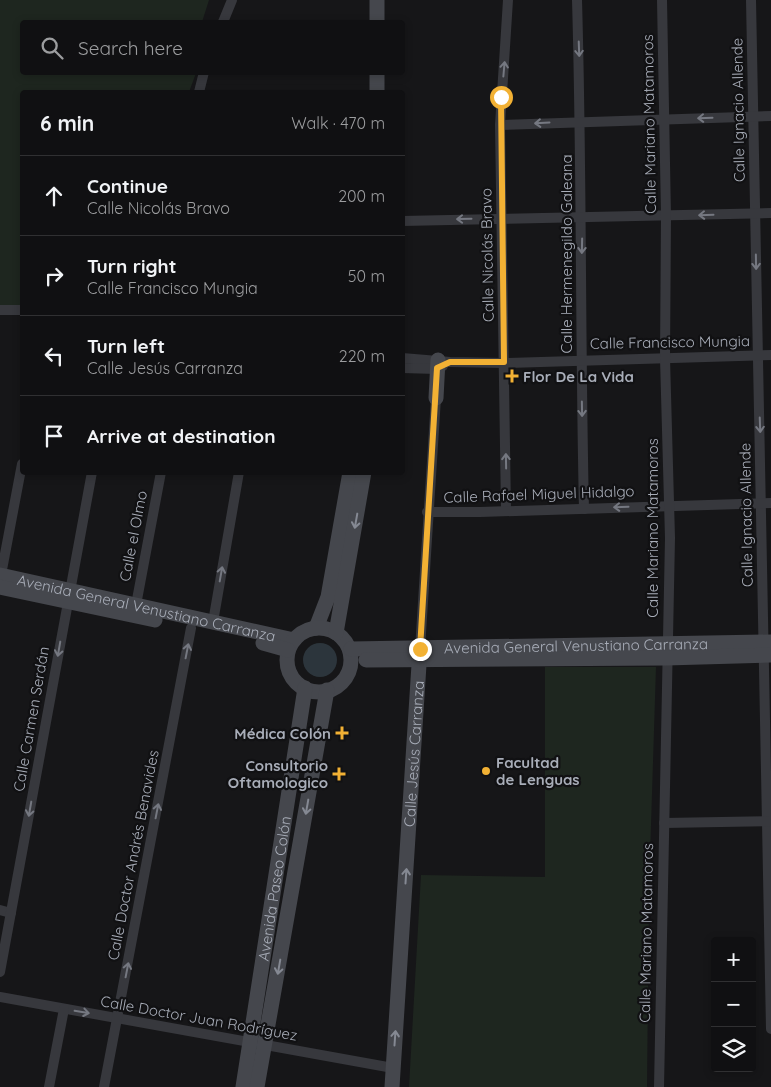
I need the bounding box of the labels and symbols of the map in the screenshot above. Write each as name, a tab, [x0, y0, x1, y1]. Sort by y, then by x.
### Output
street label: Calle Mariano Matamoros	[638, 34, 660, 214]
street label: Calle Ignacio Allende	[727, 38, 749, 182]
one-way arrow	[574, 40, 584, 56]
one-way arrow	[499, 61, 509, 77]
route start	[490, 86, 513, 109]
one-way arrow	[697, 114, 713, 123]
one-way arrow	[535, 119, 551, 128]
street label: Calle Hermenegildo Galeana	[557, 154, 576, 354]
street label: Calle Nicolás Bravo	[476, 188, 498, 322]
one-way arrow	[698, 210, 714, 220]
one-way arrow	[456, 215, 472, 224]
one-way arrow	[577, 238, 587, 254]
one-way arrow	[751, 254, 761, 270]
street label: Calle Francisco Mungia	[590, 331, 750, 353]
place label: Flor De La Vida	[523, 367, 634, 386]
marker: Flor De La Vida	[505, 369, 519, 383]
one-way arrow	[577, 400, 586, 416]
one-way arrow	[755, 416, 764, 432]
street label: Calle Mariano Matamoros	[643, 438, 662, 618]
street label: Calle Ignacio Allende	[735, 443, 757, 587]
one-way arrow	[501, 453, 510, 469]
street label: Calle Rafael Miguel Hidalgo	[443, 481, 635, 507]
street label: Calle el Olmo	[115, 489, 151, 583]
one-way arrow	[613, 502, 630, 512]
one-way arrow	[351, 512, 361, 528]
one-way arrow	[217, 566, 227, 582]
street label: Avenida General Venustiano Carranza	[15, 570, 277, 645]
street label: Avenida General Venustiano Carranza	[444, 634, 708, 657]
route end	[409, 638, 432, 661]
one-way arrow	[53, 641, 63, 657]
one-way arrow	[182, 643, 192, 659]
street label: Calle Carmen Serdán	[9, 645, 53, 793]
street label: Calle Jesús Carranza	[399, 680, 427, 827]
place label: Médica Colón	[234, 724, 331, 743]
marker: Médica Colón	[335, 726, 349, 740]
street label: Calle Doctor Andrés Benavides	[103, 748, 163, 962]
place label: Facultad de Lenguas	[496, 753, 580, 789]
place label: Consultorio Oftamologico	[228, 756, 328, 792]
marker: Facultad de Lenguas	[480, 765, 492, 777]
marker: Consultorio Oftamologico	[332, 767, 346, 781]
one-way arrow	[302, 799, 312, 815]
one-way arrow	[24, 801, 34, 817]
one-way arrow	[152, 803, 162, 819]
street label: Avenida Paseo Colón	[253, 815, 295, 962]
street label: Calle Mariano Matamoros	[635, 843, 657, 1023]
one-way arrow	[402, 868, 411, 884]
one-way arrow	[273, 959, 283, 975]
one-way arrow	[123, 963, 133, 979]
street label: Calle Doctor Juan Rodríguez	[99, 991, 299, 1045]
one-way arrow	[74, 1008, 90, 1018]
one-way arrow	[391, 1031, 400, 1047]

